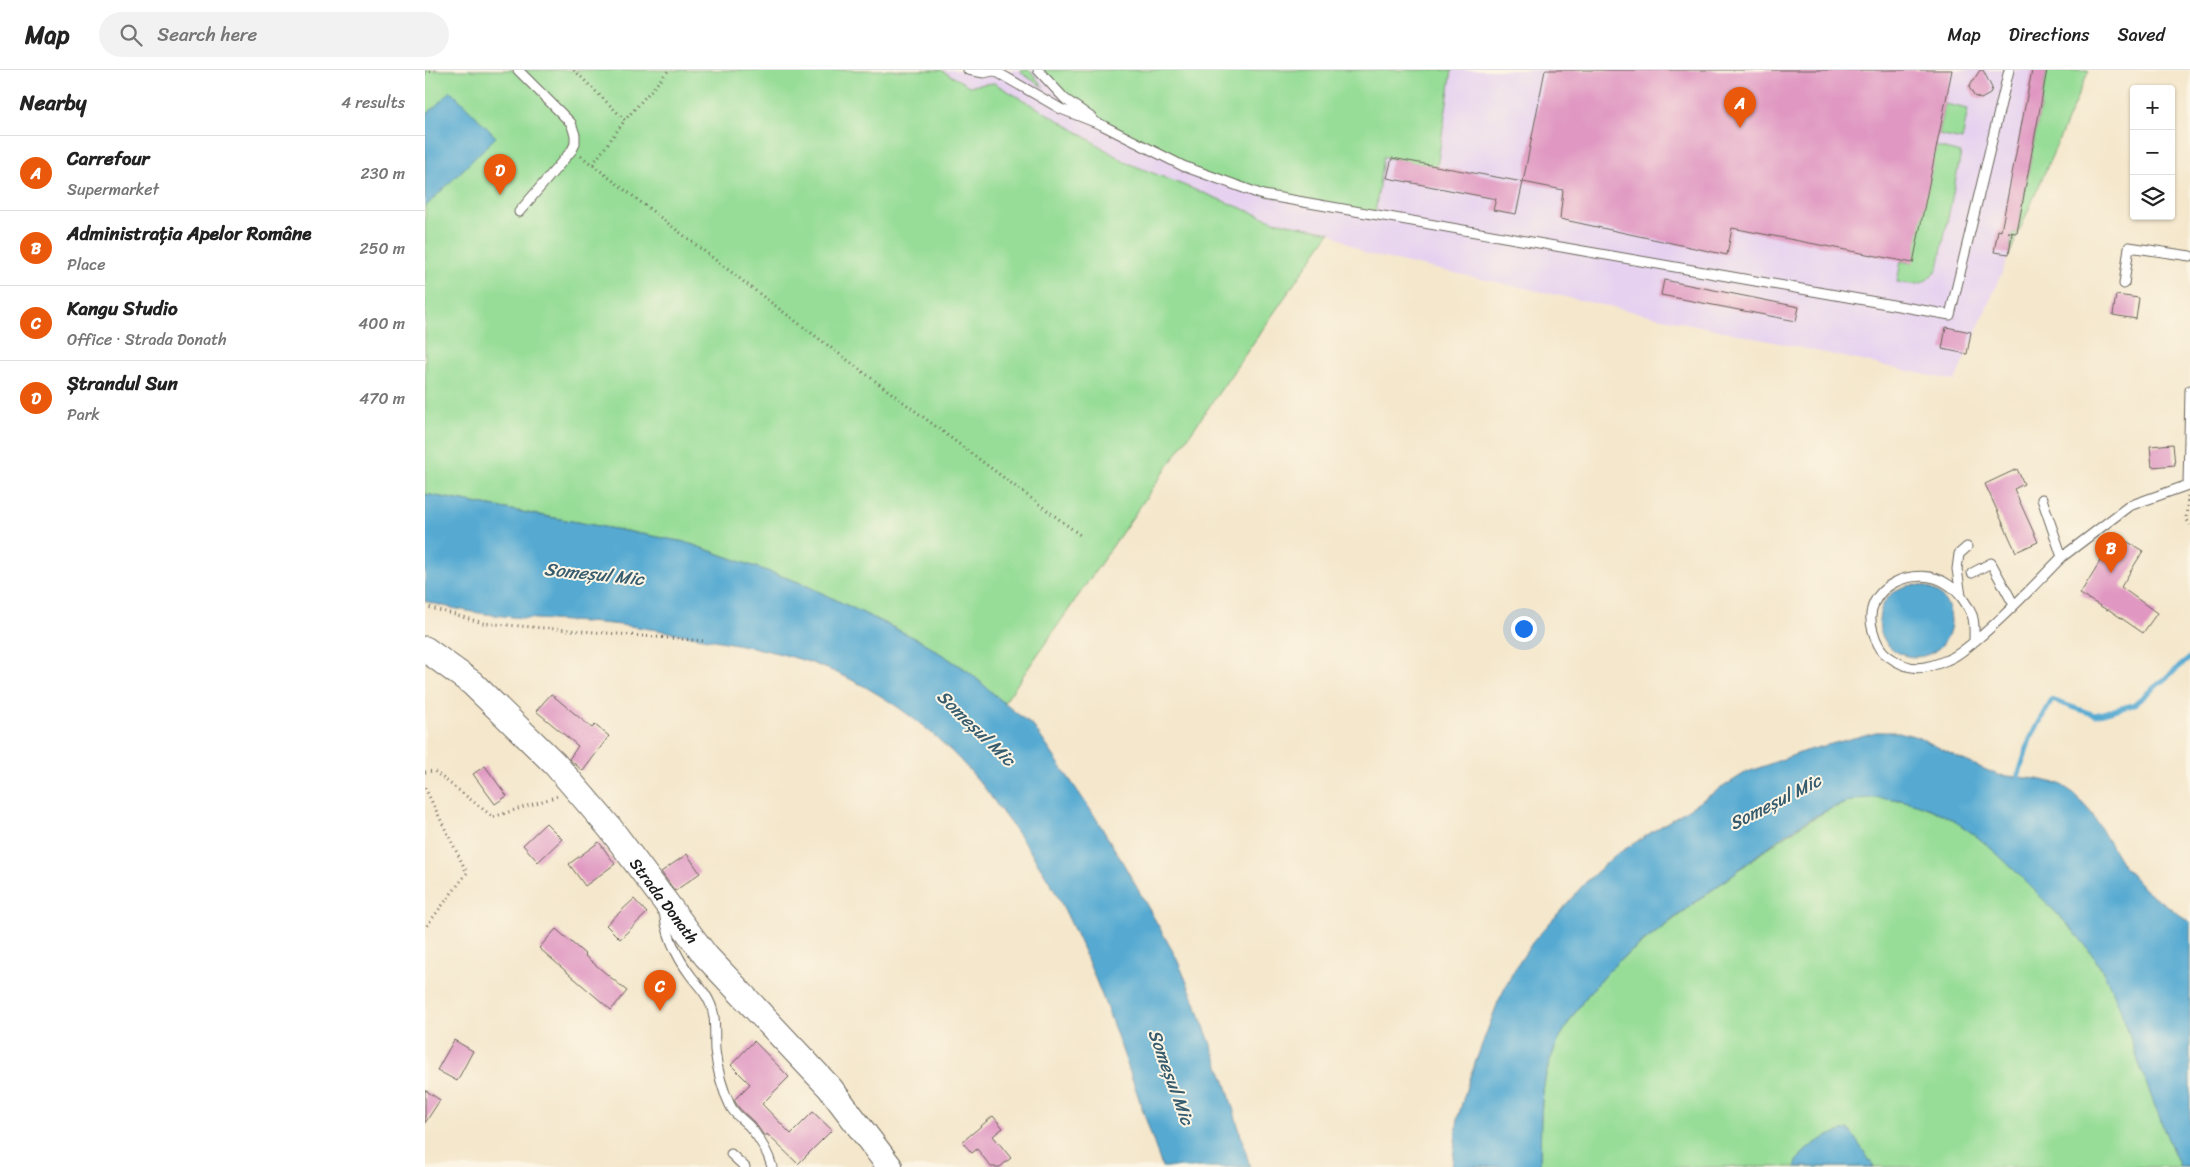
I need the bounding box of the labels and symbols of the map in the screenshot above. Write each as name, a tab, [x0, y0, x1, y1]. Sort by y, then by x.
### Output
pin: A	[1724, 87, 1756, 128]
pin: D	[484, 154, 516, 195]
pin: B	[2095, 532, 2127, 573]
water label: Someșul Mic	[543, 553, 647, 595]
your location	[1511, 616, 1537, 642]
water label: Someșul Mic	[929, 682, 1024, 776]
water label: Someșul Mic	[1723, 764, 1829, 839]
street label: Strada Donath	[622, 851, 707, 950]
pin: C	[644, 970, 676, 1011]
water label: Someșul Mic	[1139, 1025, 1204, 1131]

